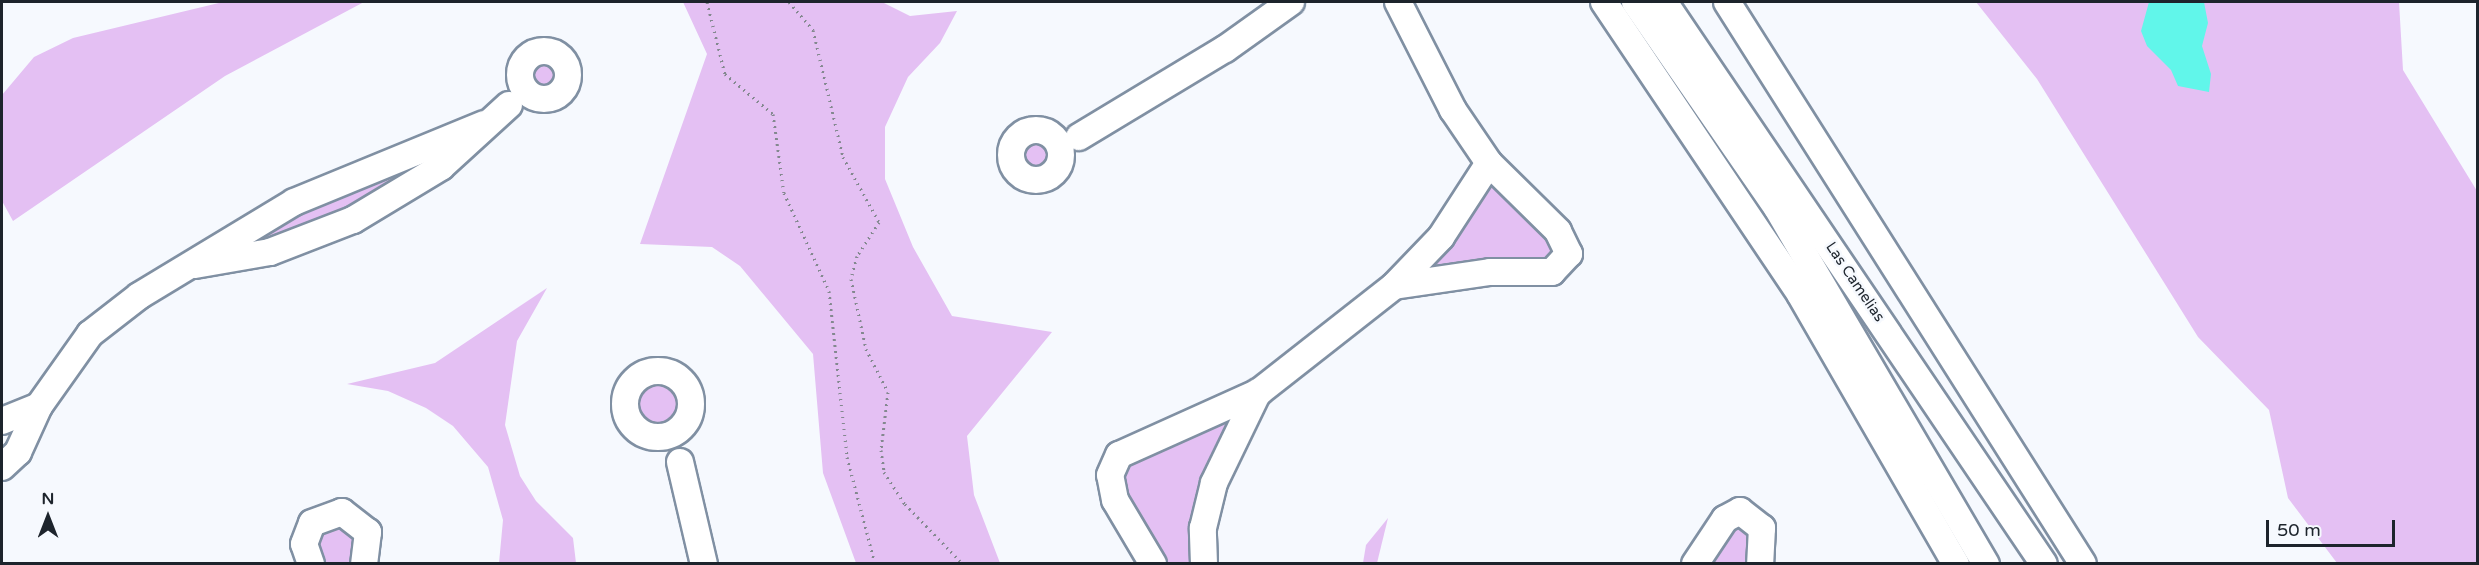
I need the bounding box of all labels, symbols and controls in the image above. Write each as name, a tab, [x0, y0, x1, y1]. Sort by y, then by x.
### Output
street label: Las Camelias	[1822, 239, 1888, 325]
north arrow	[18, 487, 78, 547]
text: N	[42, 489, 54, 509]
scale bar	[2269, 508, 2398, 546]
text: 50 m	[2277, 519, 2321, 541]

